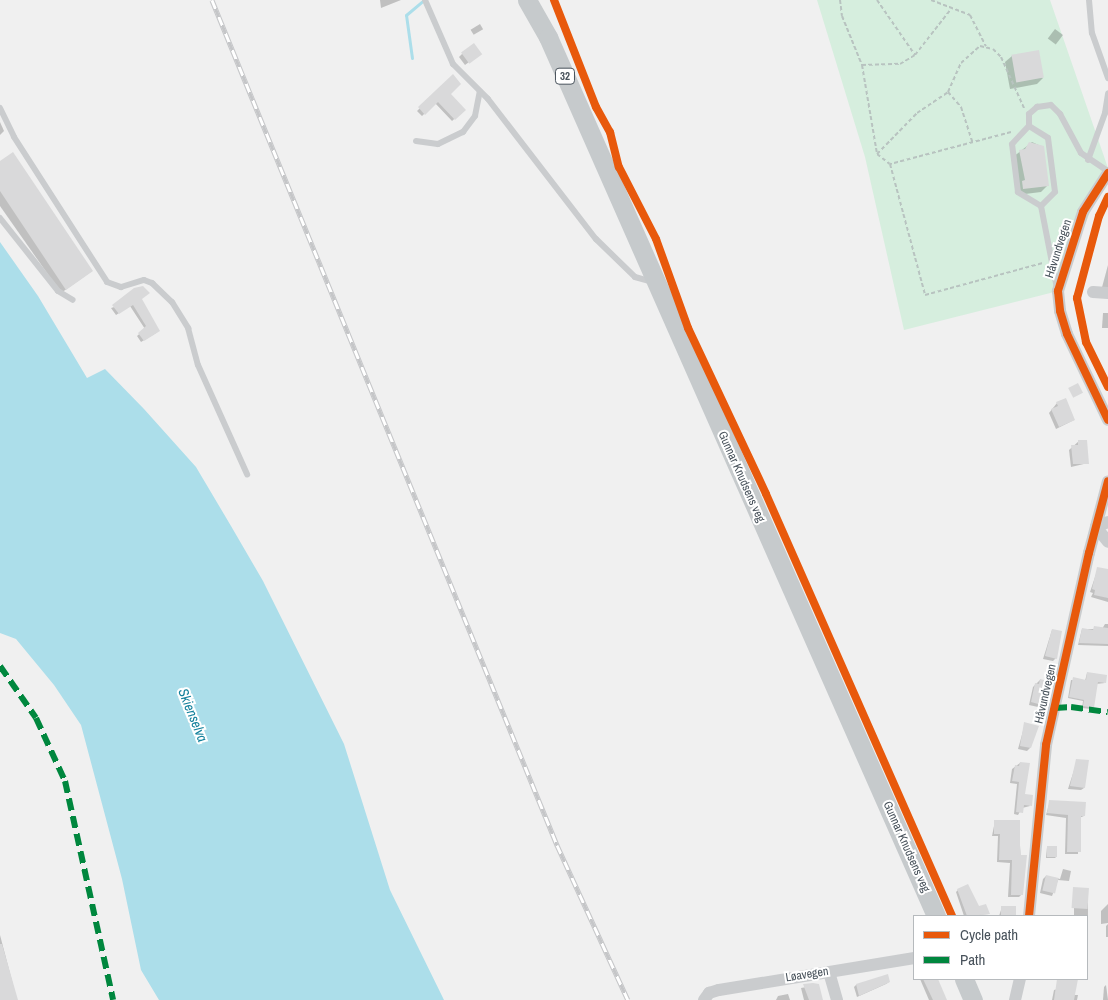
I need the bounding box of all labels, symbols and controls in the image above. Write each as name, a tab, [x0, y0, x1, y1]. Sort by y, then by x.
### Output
road number: 32	[554, 68, 576, 84]
street label: Håvundvegen	[1043, 218, 1075, 280]
street label: Gunnar Knudsens veg	[715, 429, 767, 525]
street label: Håvundvegen	[1032, 663, 1060, 725]
water label: Skienselva	[175, 686, 211, 744]
street label: Gunnar Knudsens veg	[880, 799, 932, 895]
legend	[913, 915, 1088, 980]
text: Cycle path	[960, 924, 1018, 945]
text: Path	[960, 949, 985, 970]
street label: Løavegen	[785, 965, 829, 985]

